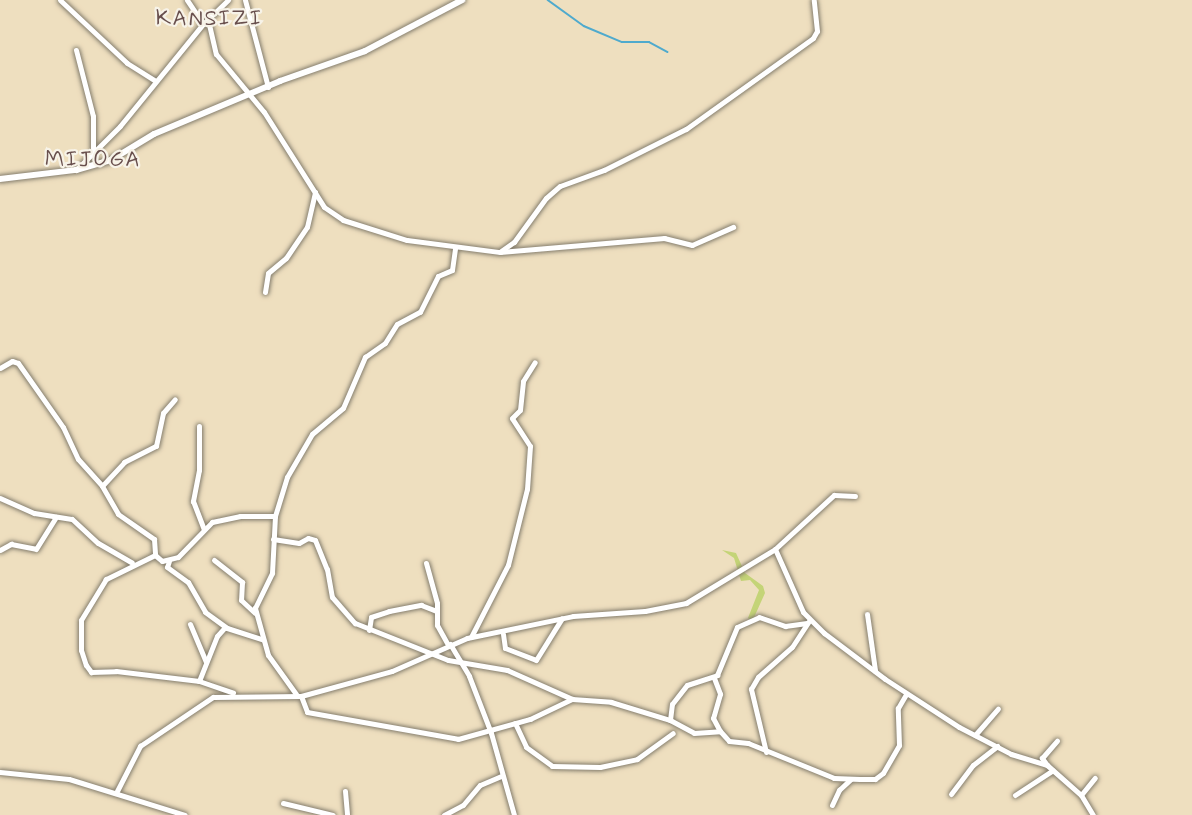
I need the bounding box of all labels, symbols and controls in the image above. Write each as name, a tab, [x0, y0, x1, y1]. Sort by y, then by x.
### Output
district label: KANSIZI	[157, 7, 261, 33]
district label: MIJOGA	[46, 148, 140, 174]

